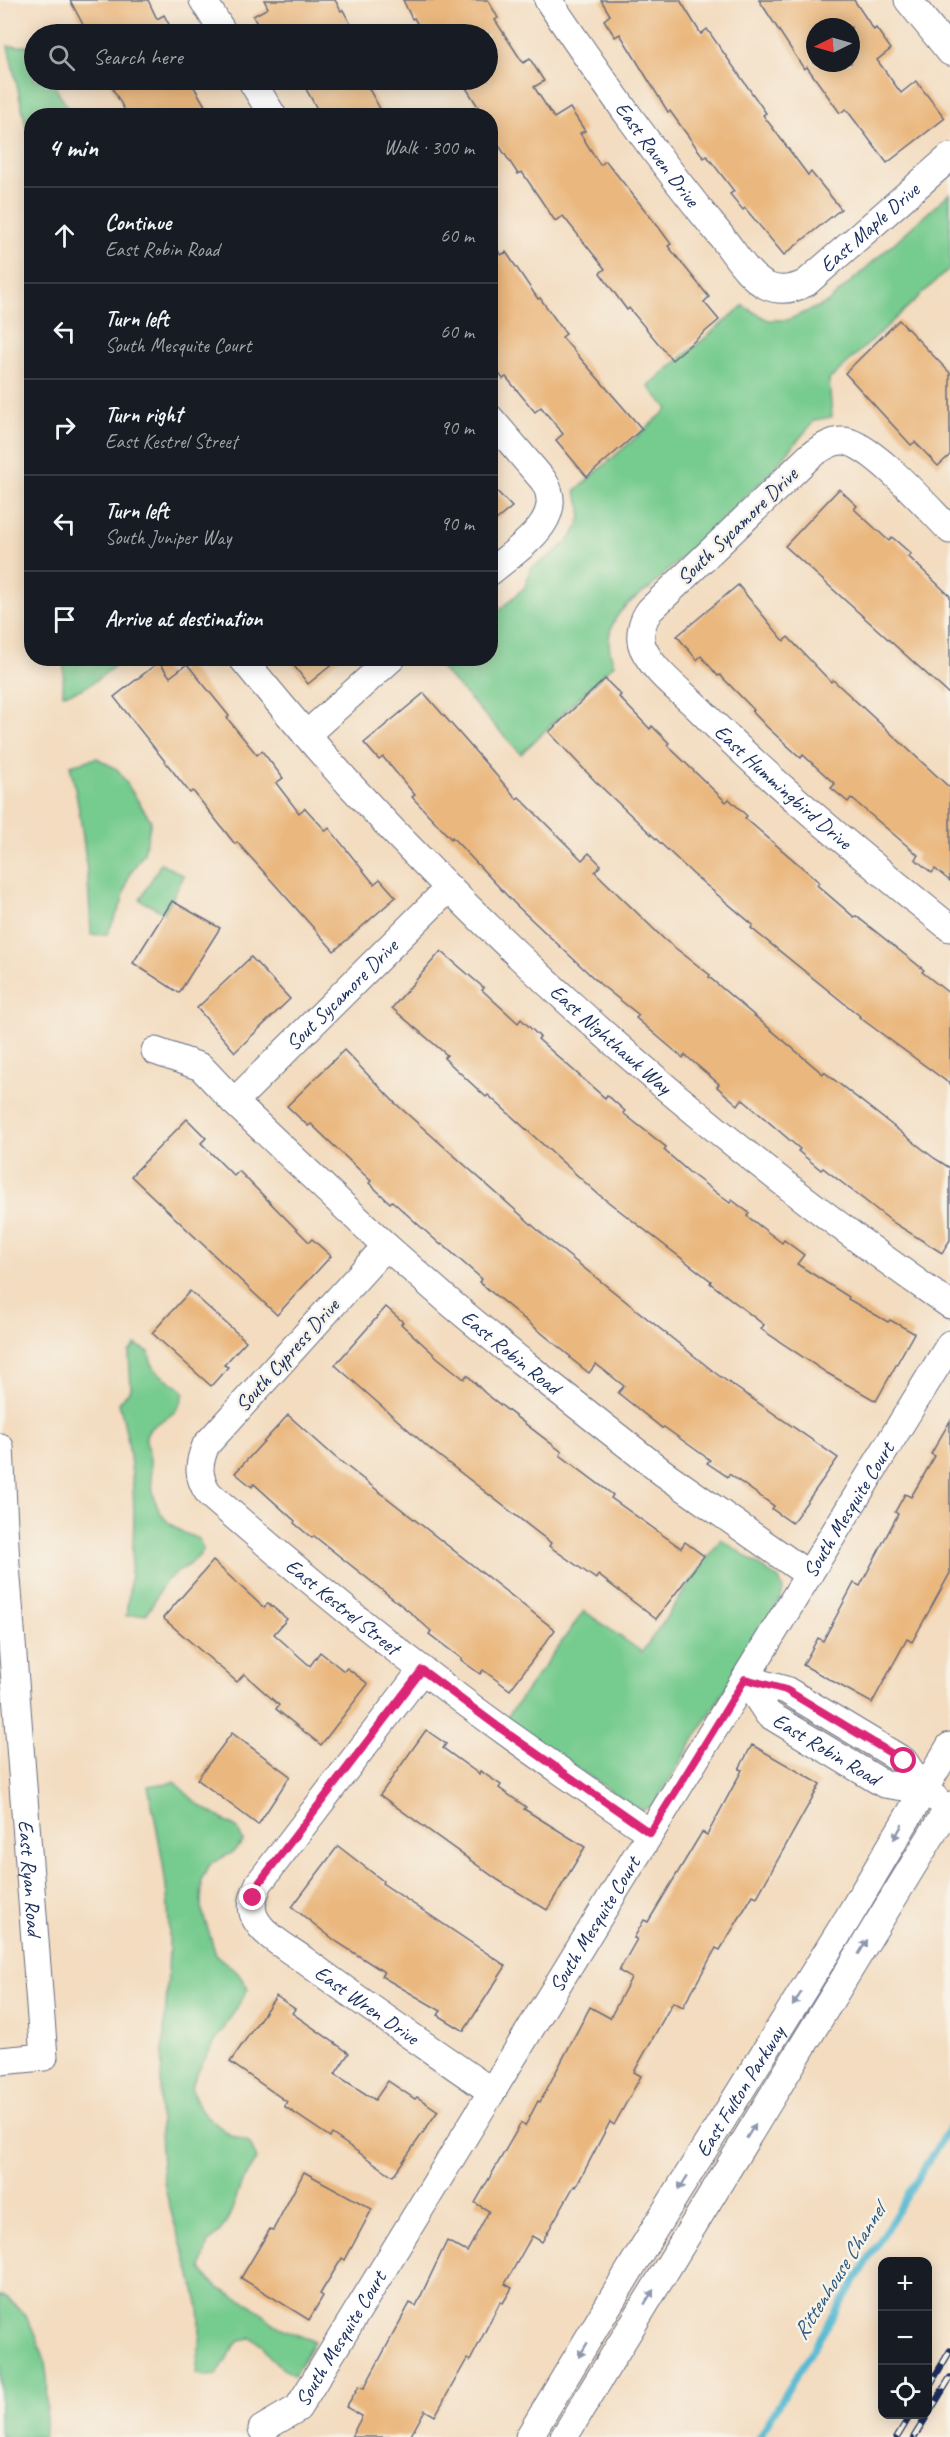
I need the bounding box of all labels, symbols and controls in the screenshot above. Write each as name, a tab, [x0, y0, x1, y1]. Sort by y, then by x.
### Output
north arrow	[806, 18, 860, 72]
search box	[24, 24, 498, 90]
icon: search	[45, 41, 78, 74]
text: Search here	[93, 43, 183, 71]
street label: East Raven Drive	[610, 96, 706, 213]
text: 4 min	[48, 131, 98, 164]
text: Walk · 300 m	[384, 135, 474, 160]
street label: East Maple Drive	[814, 176, 926, 278]
text: Continue	[105, 209, 171, 237]
icon: ahead	[48, 219, 81, 252]
text: 60 m	[440, 223, 474, 248]
text: East Robin Road	[105, 237, 219, 262]
text: Turn left	[105, 305, 169, 333]
icon: left	[48, 315, 81, 348]
text: 60 m	[440, 319, 474, 344]
text: South Mesquite Court	[105, 333, 251, 358]
text: Turn right	[105, 401, 182, 429]
icon: right	[48, 411, 81, 444]
text: 90 m	[440, 415, 474, 440]
text: East Kestrel Street	[105, 429, 237, 454]
street label: South Sycamore Drive	[671, 461, 804, 590]
text: Turn left	[105, 497, 169, 525]
icon: left	[48, 507, 81, 540]
text: 90 m	[440, 511, 474, 536]
text: South Juniper Way	[105, 525, 231, 550]
icon: arrive	[48, 603, 81, 636]
text: Arrive at destination	[105, 605, 262, 633]
street label: East Hummingbird Drive	[709, 719, 858, 856]
street label: Sout Sycamore Drive	[280, 932, 405, 1056]
street label: East Nighthawk Way	[545, 979, 678, 1101]
street label: South Cypress Drive	[229, 1292, 345, 1417]
street label: East Robin Road	[456, 1304, 568, 1402]
street label: South Mesquite Court	[797, 1436, 901, 1582]
street label: East Kestrel Street	[280, 1553, 407, 1662]
street label: East Robin Road	[768, 1707, 888, 1793]
route start	[890, 1747, 916, 1773]
street label: East Ryan Road	[13, 1819, 48, 1941]
one-way arrow	[893, 1824, 903, 1841]
street label: South Mesquite Court	[543, 1850, 647, 1997]
route end	[239, 1884, 265, 1910]
one-way arrow	[858, 1939, 869, 1955]
street label: East Wren Drive	[310, 1959, 425, 2051]
one-way arrow	[792, 1991, 803, 2007]
street label: East Fulton Parkway	[690, 2020, 791, 2162]
one-way arrow	[745, 2123, 756, 2139]
one-way arrow	[678, 2175, 689, 2191]
water label: Rittenhouse Channel	[786, 2193, 895, 2345]
map controls	[878, 2257, 932, 2419]
button: +	[878, 2257, 932, 2311]
street label: South Mesquite Court	[289, 2265, 393, 2411]
one-way arrow	[643, 2289, 654, 2305]
button: −	[878, 2311, 932, 2365]
one-way arrow	[577, 2342, 588, 2358]
button: locate	[878, 2365, 932, 2419]

